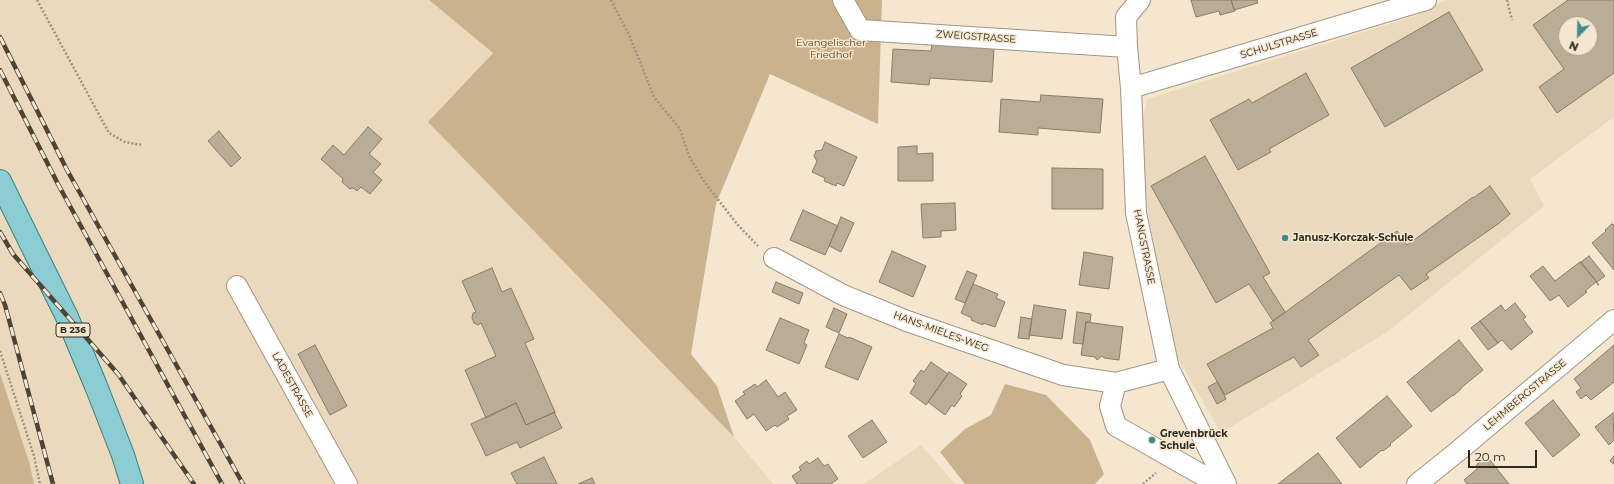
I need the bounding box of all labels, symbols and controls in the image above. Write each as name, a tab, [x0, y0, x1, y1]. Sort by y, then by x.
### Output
north arrow	[1558, 16, 1598, 56]
street label: SCHULSTRASSE	[1239, 27, 1319, 61]
street label: ZWEIGSTRASSE	[936, 28, 1016, 46]
park label: Evangelischer Friedhof	[796, 37, 866, 60]
text: N	[1567, 38, 1581, 54]
street label: HANGSTRASSE	[1131, 208, 1157, 286]
place label: Janusz-Korczak-Schule	[1293, 232, 1414, 244]
marker: Janusz-Korczak-Schule	[1280, 233, 1290, 243]
street label: HANS-MIELES-WEG	[892, 309, 990, 355]
road number: B 236	[56, 323, 90, 337]
street label: LADESTRASSE	[269, 350, 315, 420]
street label: LEHMBERGSTRASSE	[1481, 357, 1569, 433]
place label: Grevenbrück Schule	[1160, 428, 1228, 452]
marker: Grevenbrück Schule	[1147, 435, 1157, 445]
scale bar	[1470, 442, 1539, 468]
text: 20 m	[1475, 449, 1506, 464]

